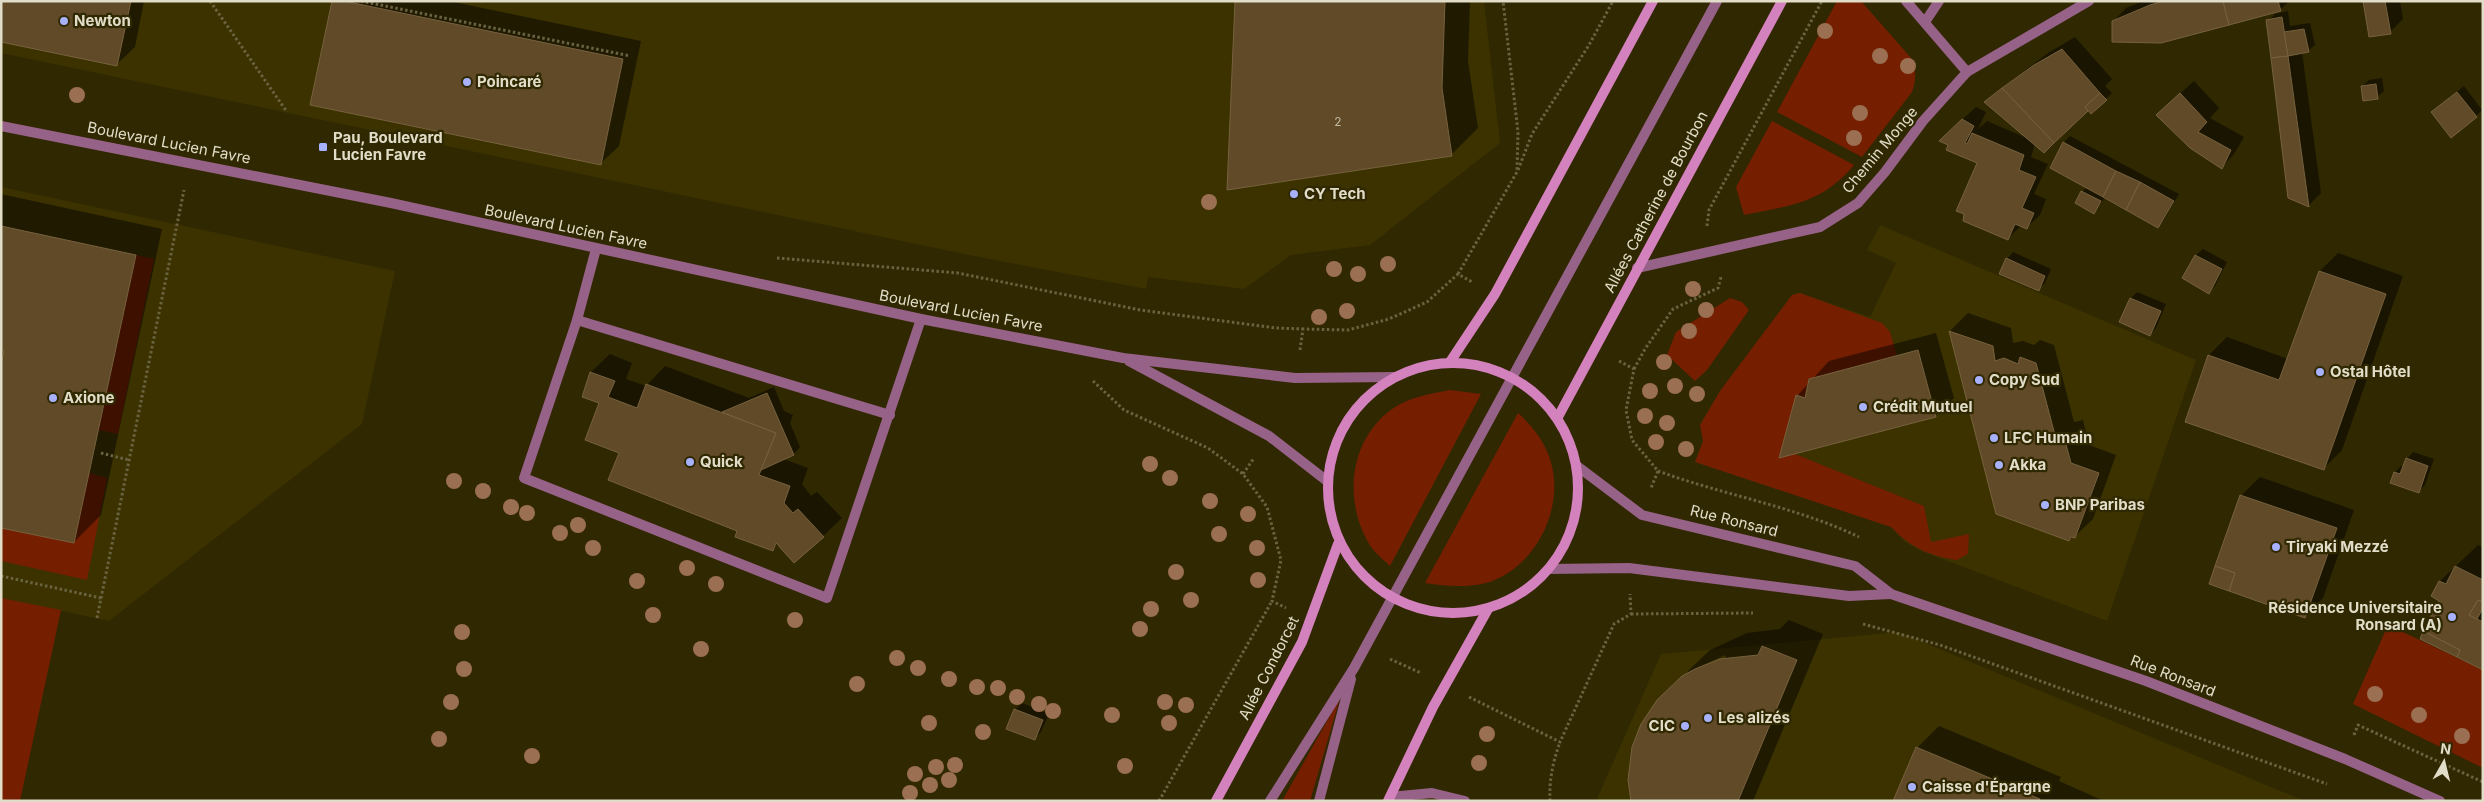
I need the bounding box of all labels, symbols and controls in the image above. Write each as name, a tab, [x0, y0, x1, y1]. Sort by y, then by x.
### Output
place label: Newton	[74, 11, 131, 30]
marker: Newton	[58, 15, 70, 27]
place label: Poincaré	[477, 72, 542, 91]
marker: Poincaré	[461, 76, 473, 88]
street label: Chemin Monge	[1838, 102, 1922, 197]
street label: Allées Catherine de Bourbon	[1599, 108, 1712, 296]
house number: 2	[1334, 114, 1342, 129]
street label: Boulevard Lucien Favre	[86, 117, 252, 168]
place label: Pau, Boulevard Lucien Favre	[333, 128, 443, 164]
marker: Pau, Boulevard Lucien Favre	[317, 141, 329, 153]
place label: CY Tech	[1304, 184, 1366, 203]
marker: CY Tech	[1288, 188, 1300, 200]
street label: Boulevard Lucien Favre	[483, 200, 649, 253]
street label: Boulevard Lucien Favre	[878, 285, 1044, 336]
place label: Ostal Hôtel	[2330, 362, 2411, 381]
marker: Ostal Hôtel	[2314, 366, 2326, 378]
place label: Copy Sud	[1989, 370, 2060, 389]
marker: Copy Sud	[1973, 374, 1985, 386]
place label: Axione	[63, 388, 115, 407]
marker: Axione	[47, 392, 59, 404]
place label: Crédit Mutuel	[1873, 397, 1973, 416]
marker: Crédit Mutuel	[1857, 401, 1869, 413]
place label: LFC Humain	[2004, 428, 2092, 447]
marker: LFC Humain	[1988, 432, 2000, 444]
place label: Quick	[700, 452, 743, 471]
place label: Akka	[2009, 455, 2046, 474]
marker: Quick	[684, 456, 696, 468]
marker: Akka	[1993, 459, 2005, 471]
place label: BNP Paribas	[2055, 495, 2145, 514]
marker: BNP Paribas	[2039, 499, 2051, 511]
street label: Rue Ronsard	[1688, 500, 1780, 541]
place label: Tiryaki Mezzé	[2286, 537, 2389, 556]
marker: Tiryaki Mezzé	[2270, 541, 2282, 553]
place label: Résidence Universitaire Ronsard (A)	[2268, 598, 2442, 634]
marker: Résidence Universitaire Ronsard (A)	[2446, 611, 2458, 623]
street label: Allée Condorcet	[1234, 613, 1303, 723]
street label: Rue Ronsard	[2128, 651, 2218, 700]
place label: Les alizés	[1718, 708, 1790, 727]
marker: Les alizés	[1702, 712, 1714, 724]
place label: CIC	[1649, 716, 1675, 735]
marker: CIC	[1679, 720, 1691, 732]
north arrow	[2419, 737, 2469, 787]
text: N	[2439, 739, 2452, 758]
place label: Caisse d'Épargne	[1922, 777, 2051, 796]
marker: Caisse d'Épargne	[1906, 781, 1918, 793]

